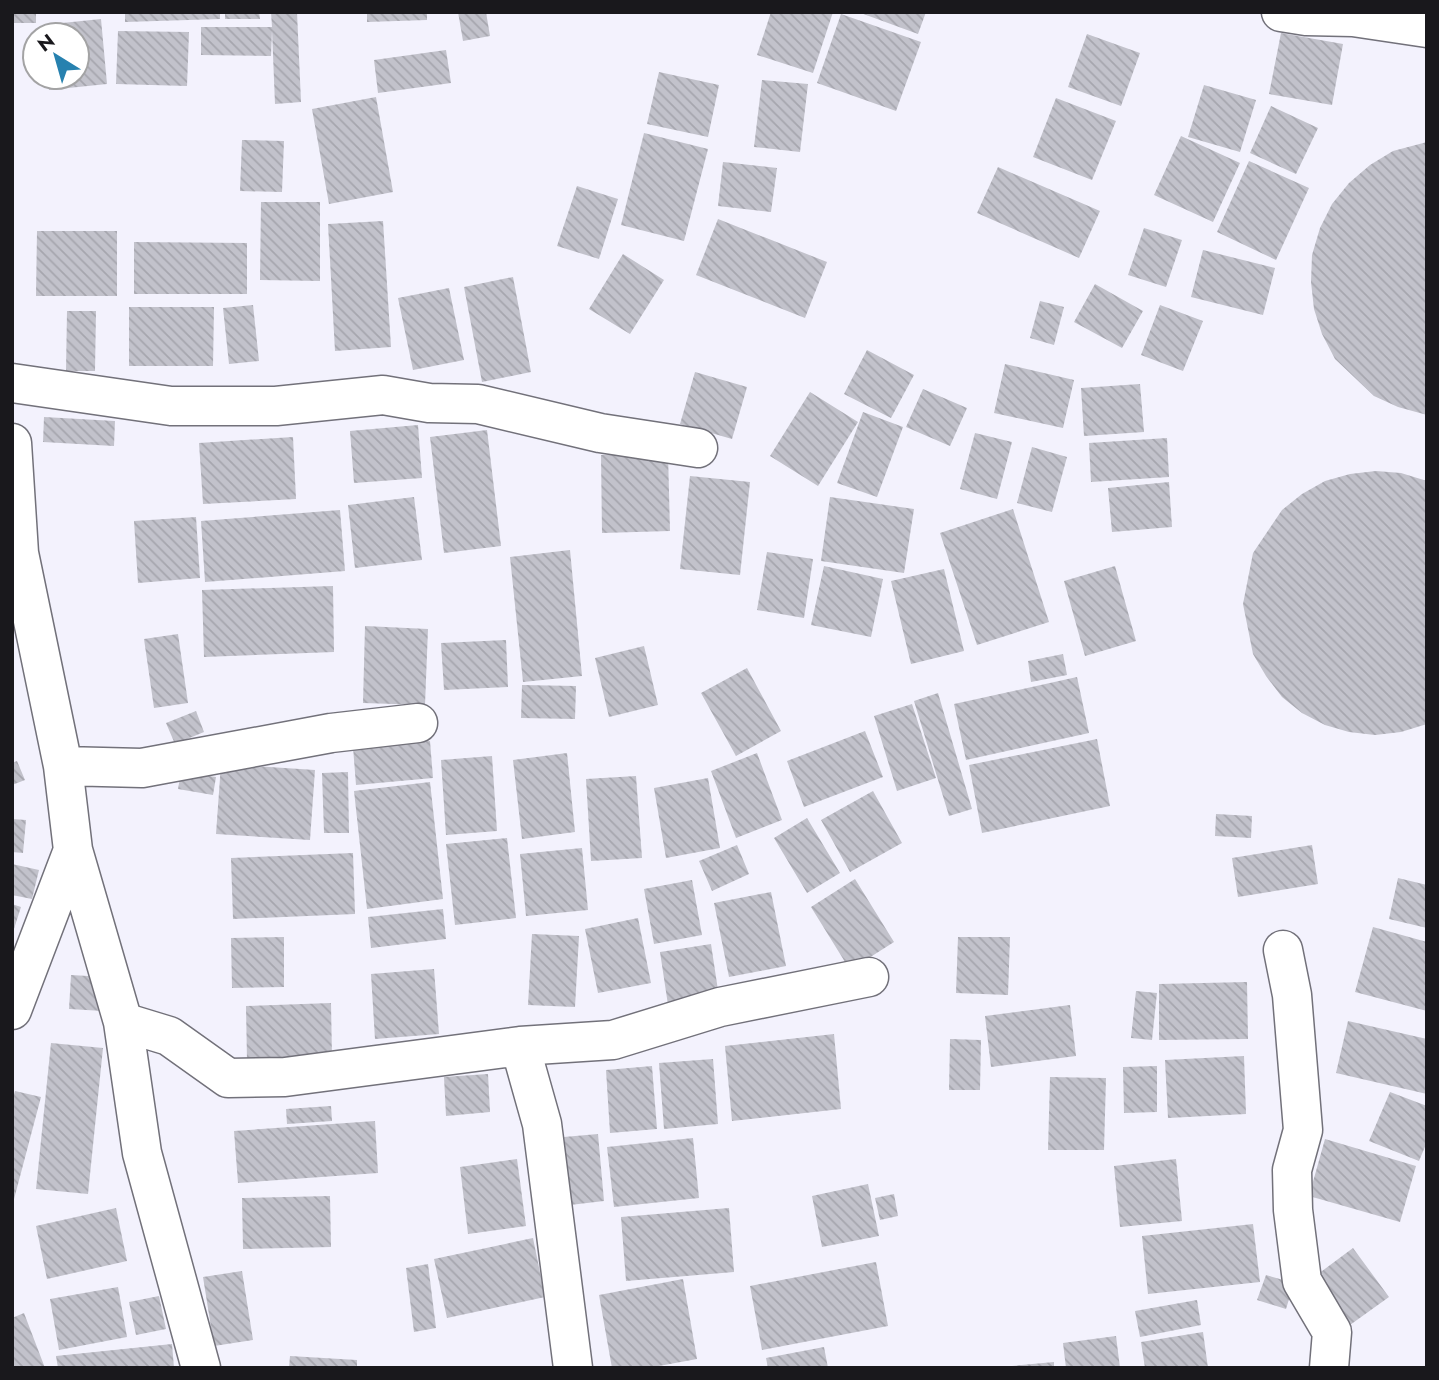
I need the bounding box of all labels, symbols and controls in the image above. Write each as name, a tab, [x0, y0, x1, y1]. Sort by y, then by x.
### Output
north arrow	[21, 21, 91, 91]
text: N	[32, 27, 60, 58]

